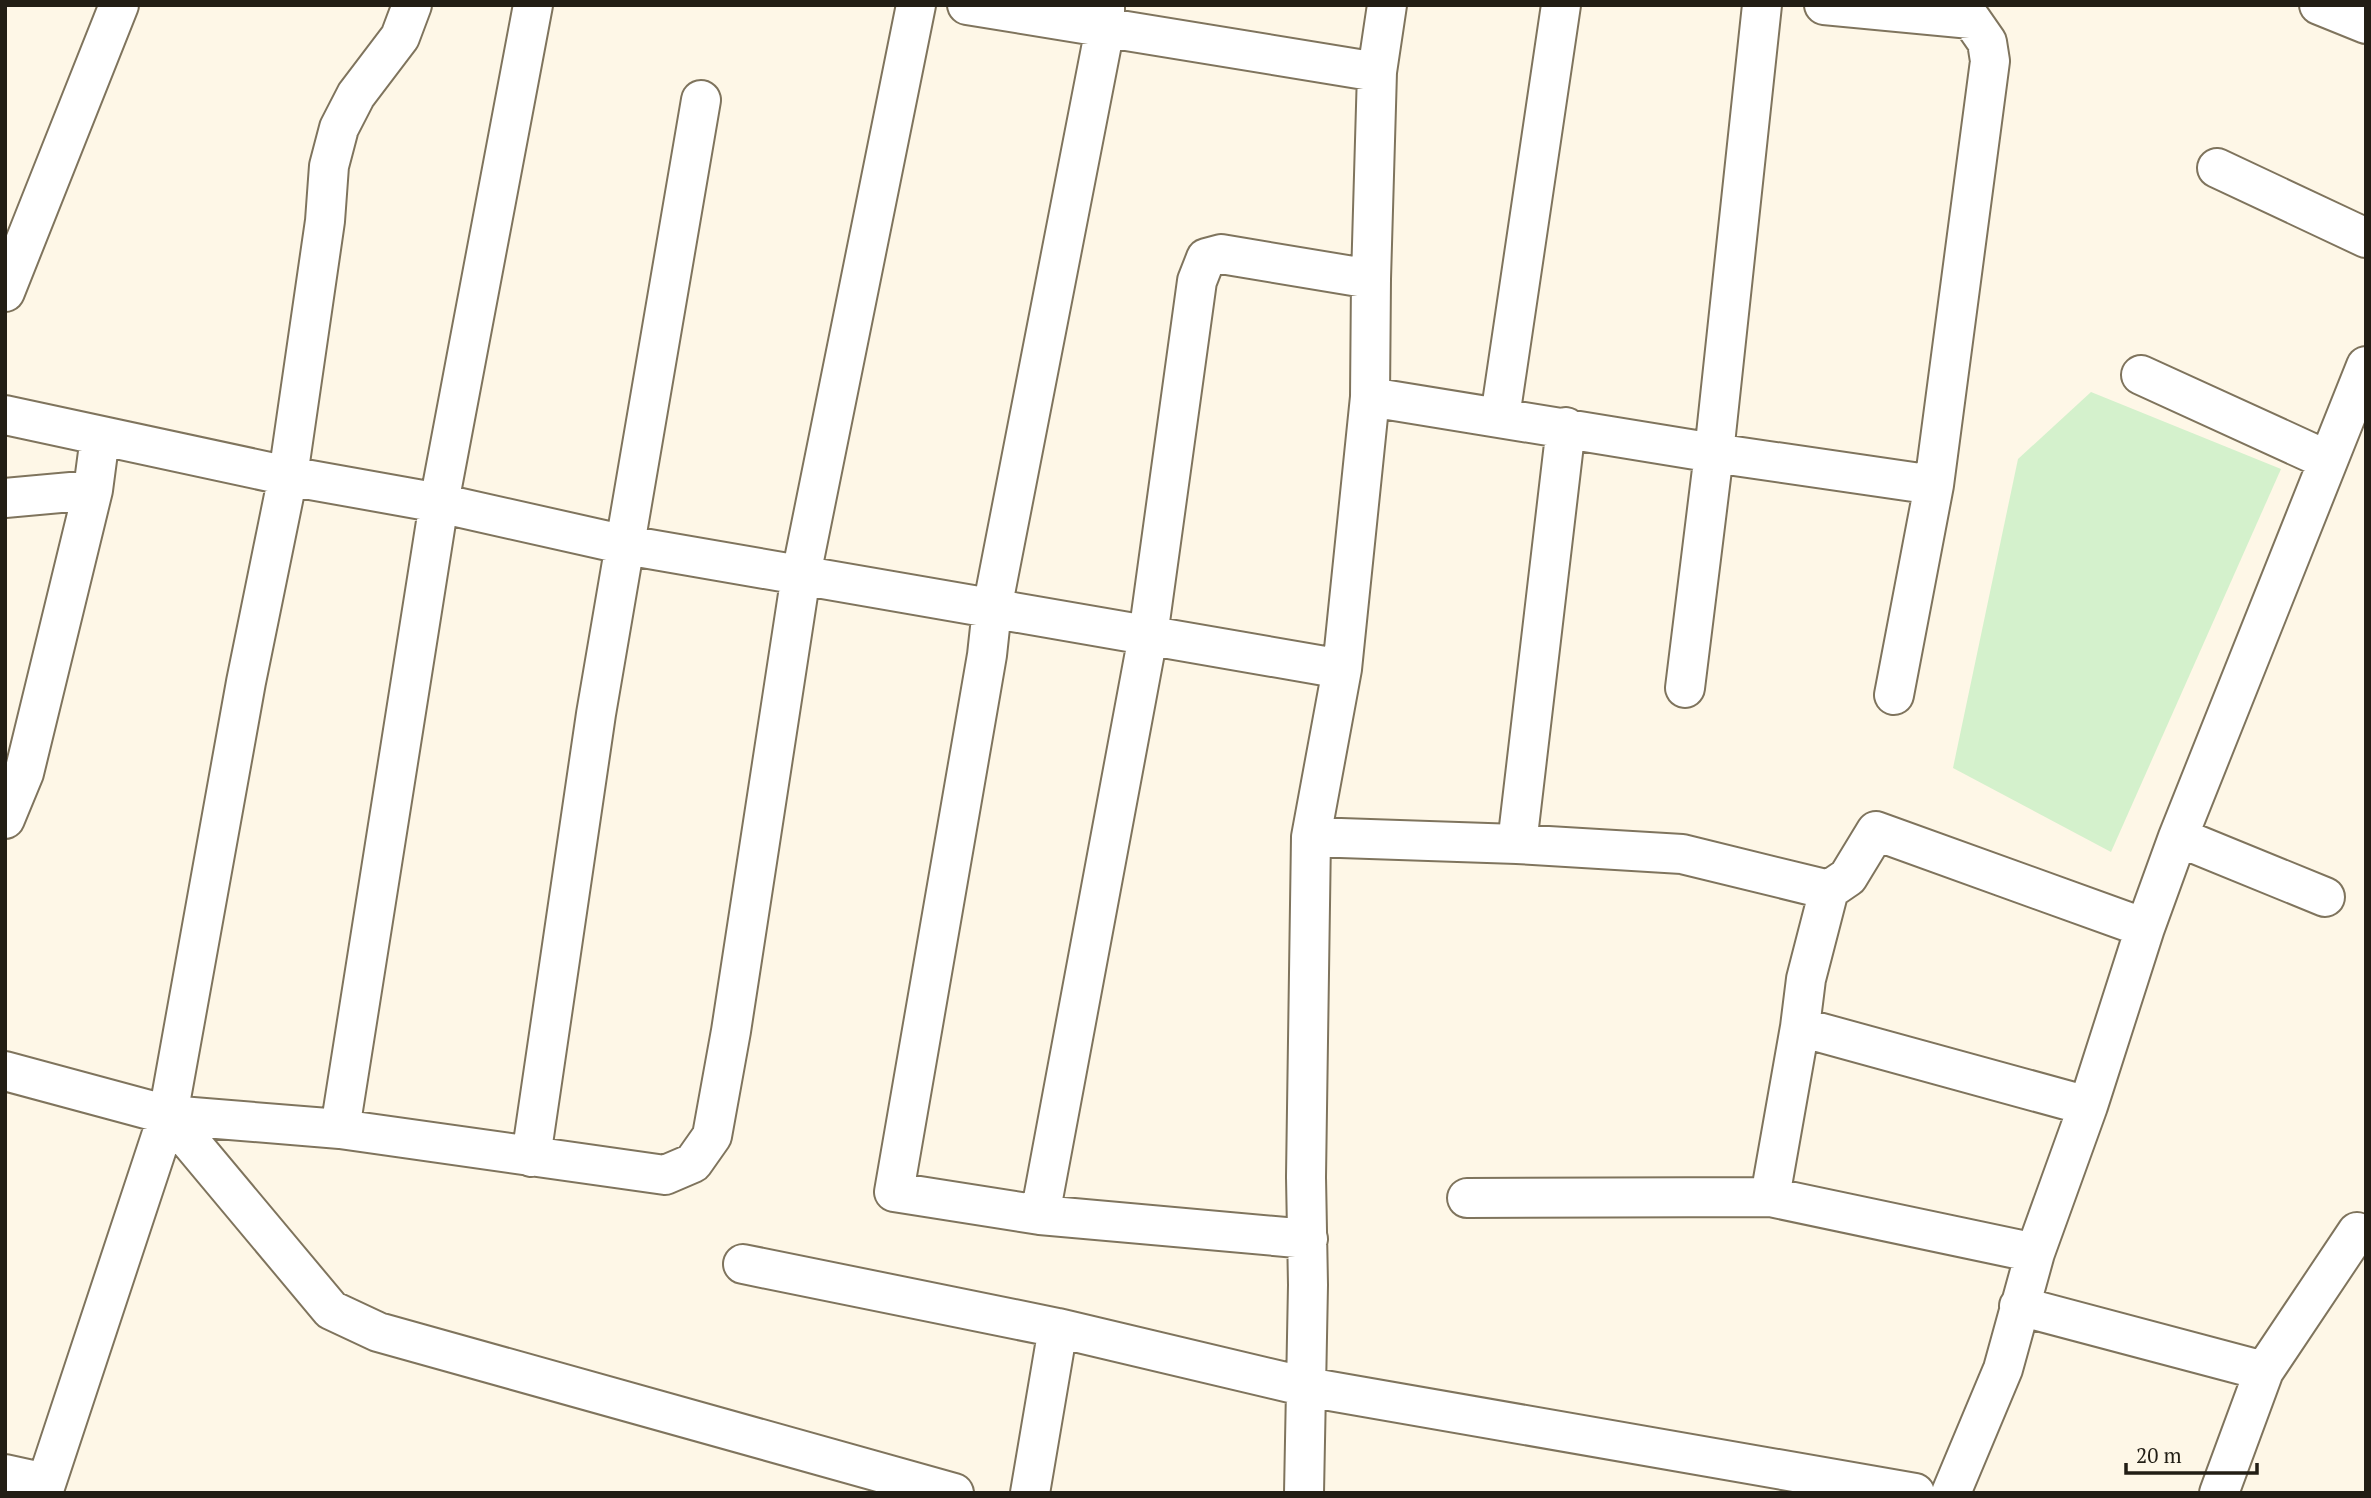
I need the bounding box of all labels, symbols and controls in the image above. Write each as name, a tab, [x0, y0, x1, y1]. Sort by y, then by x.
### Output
scale bar	[2126, 1432, 2257, 1476]
text: 20 m	[2136, 1441, 2182, 1469]

